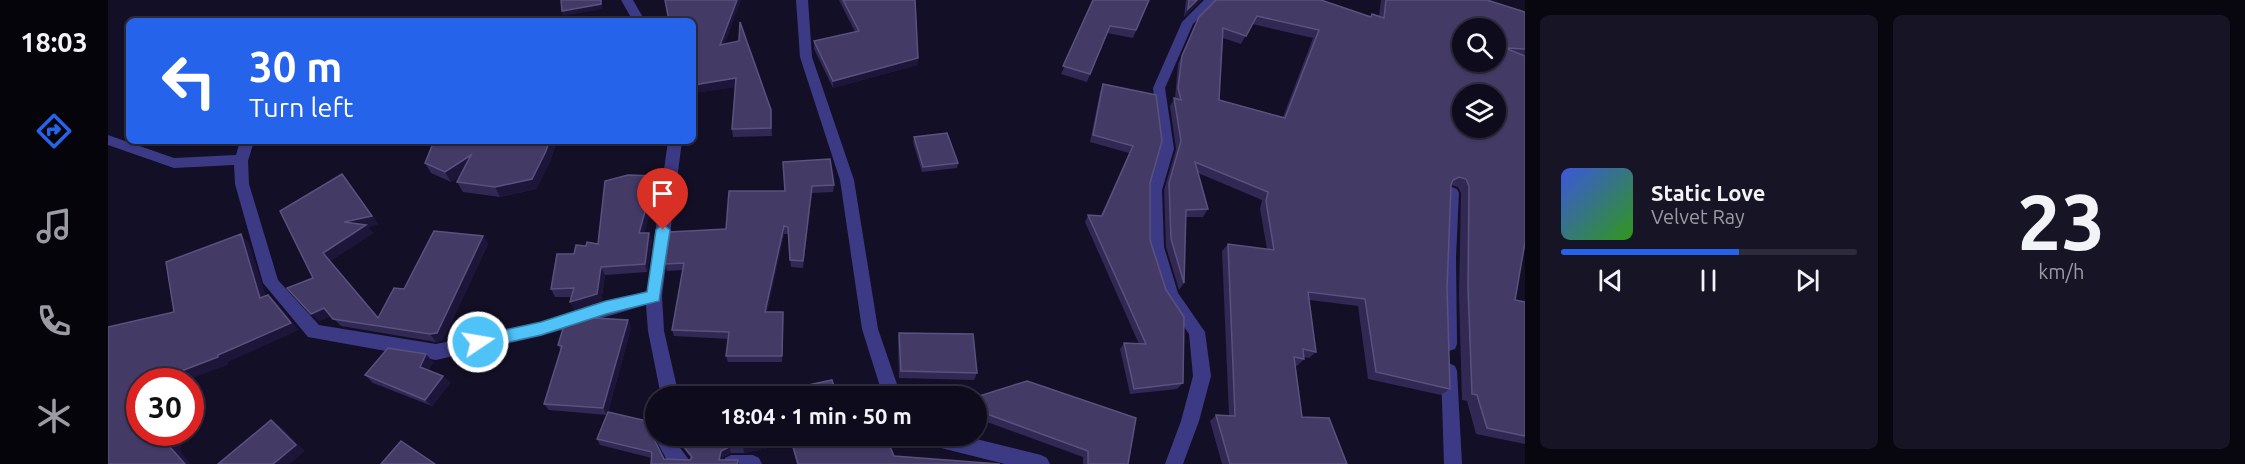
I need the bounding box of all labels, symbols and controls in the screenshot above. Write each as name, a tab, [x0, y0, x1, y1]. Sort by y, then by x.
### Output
map controls	[1452, 18, 1506, 138]
button: search	[1452, 18, 1506, 72]
text: 18:03	[20, 27, 88, 57]
icon: left	[150, 42, 228, 120]
text: 30 m	[249, 43, 343, 90]
button: layers	[1452, 84, 1506, 138]
text: Turn left	[249, 92, 353, 122]
icon: directions	[33, 110, 75, 152]
pin	[637, 168, 688, 230]
icon: arrive	[646, 177, 679, 210]
text: 23	[2017, 177, 2105, 265]
text: Static Love	[1651, 180, 1766, 205]
icon: music	[33, 205, 75, 247]
text: Velvet Ray	[1651, 205, 1745, 228]
text: km/h	[2038, 260, 2084, 283]
icon: previous	[1594, 264, 1627, 297]
icon: pause	[1692, 264, 1725, 297]
icon: next	[1791, 264, 1824, 297]
icon: phone	[33, 300, 75, 342]
position arrow	[446, 310, 510, 374]
speed limit sign: 30	[126, 368, 204, 446]
icon: climate	[33, 395, 75, 437]
text: 18:04 · 1 min · 50 m	[720, 403, 912, 428]

